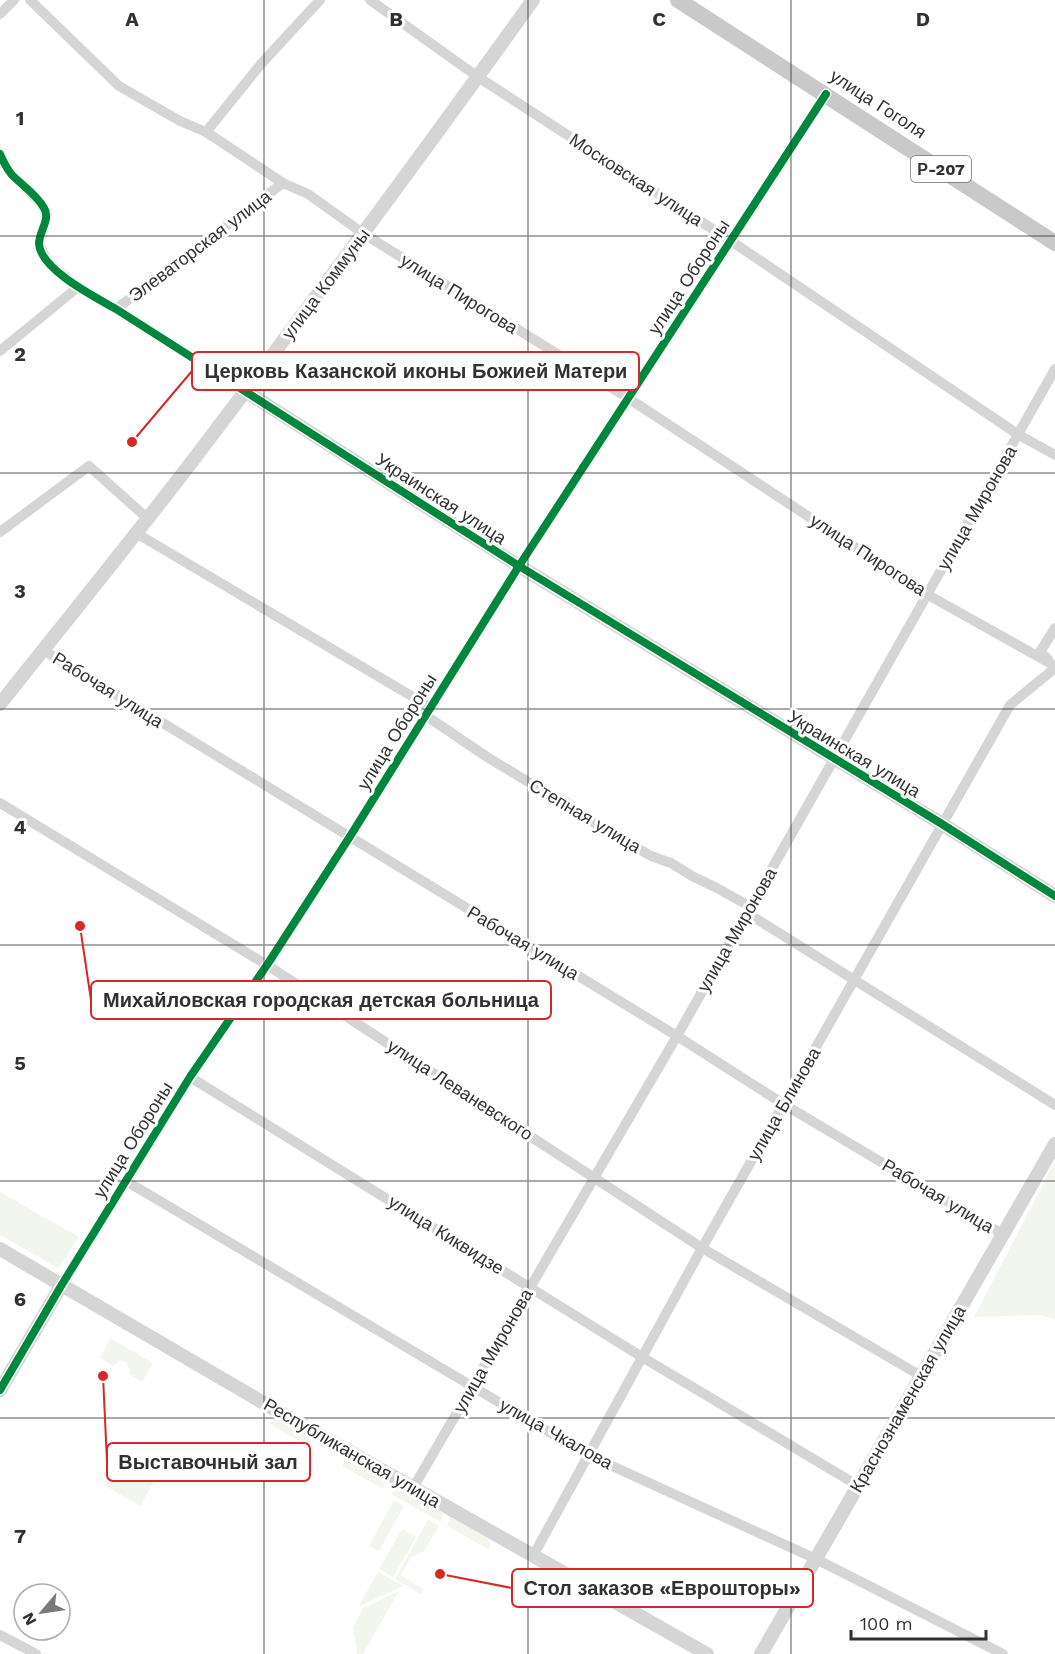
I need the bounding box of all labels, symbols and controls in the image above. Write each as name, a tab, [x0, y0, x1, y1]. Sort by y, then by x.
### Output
text: A	[125, 7, 139, 31]
text: B	[389, 7, 403, 31]
text: C	[652, 7, 666, 31]
text: D	[916, 7, 930, 31]
street label: улица Гоголя	[826, 65, 930, 142]
text: 1	[16, 106, 24, 130]
street label: Московская улица	[566, 129, 708, 231]
road number: Р-207	[911, 156, 971, 182]
street label: Элеваторская улица	[124, 185, 276, 306]
street label: улица Обороны	[644, 215, 734, 338]
street label: улица Коммуны	[277, 224, 374, 343]
street label: улица Пирогова	[397, 249, 523, 339]
text: 2	[14, 342, 26, 366]
callout: Церковь Казанской иконы Божией Матери	[192, 352, 639, 390]
text: Церковь Казанской иконы Божией Матери	[205, 359, 627, 383]
street label: улица Миронова	[932, 441, 1021, 574]
street label: Украинская улица	[372, 449, 511, 549]
street label: улица Пирогова	[806, 509, 931, 600]
text: 3	[14, 579, 26, 603]
street label: Рабочая улица	[49, 647, 168, 732]
street label: улица Обороны	[352, 670, 441, 794]
street label: Украинская улица	[784, 706, 925, 802]
street label: Степная улица	[526, 774, 646, 858]
text: 4	[14, 815, 27, 839]
street label: улица Миронова	[692, 863, 781, 996]
street label: Рабочая улица	[464, 901, 584, 985]
callout: Михайловская городская детская больница	[91, 981, 551, 1019]
text: Михайловская городская детская больница	[103, 988, 540, 1012]
street label: улица Леваневского	[384, 1035, 537, 1145]
street label: улица Блинова	[743, 1043, 825, 1164]
text: 5	[14, 1051, 26, 1075]
street label: улица Обороны	[88, 1078, 177, 1202]
street label: Рабочая улица	[879, 1154, 999, 1238]
street label: улица Киквидзе	[385, 1191, 508, 1279]
street label: улица Миронова	[448, 1284, 537, 1417]
text: 6	[14, 1287, 26, 1311]
street label: Краснознаменская улица	[845, 1301, 970, 1496]
street label: Республиканская улица	[260, 1393, 445, 1512]
street label: улица Чкалова	[496, 1394, 617, 1474]
callout: Выставочный зал	[107, 1443, 310, 1481]
text: Выставочный зал	[118, 1450, 298, 1474]
text: 7	[14, 1524, 26, 1548]
callout: Стол заказов «Еврошторы»	[512, 1569, 813, 1607]
text: Стол заказов «Еврошторы»	[523, 1576, 801, 1600]
north arrow	[12, 1582, 72, 1642]
scale bar	[851, 1603, 986, 1641]
text: N	[18, 1609, 41, 1629]
text: 100 m	[860, 1613, 913, 1634]

